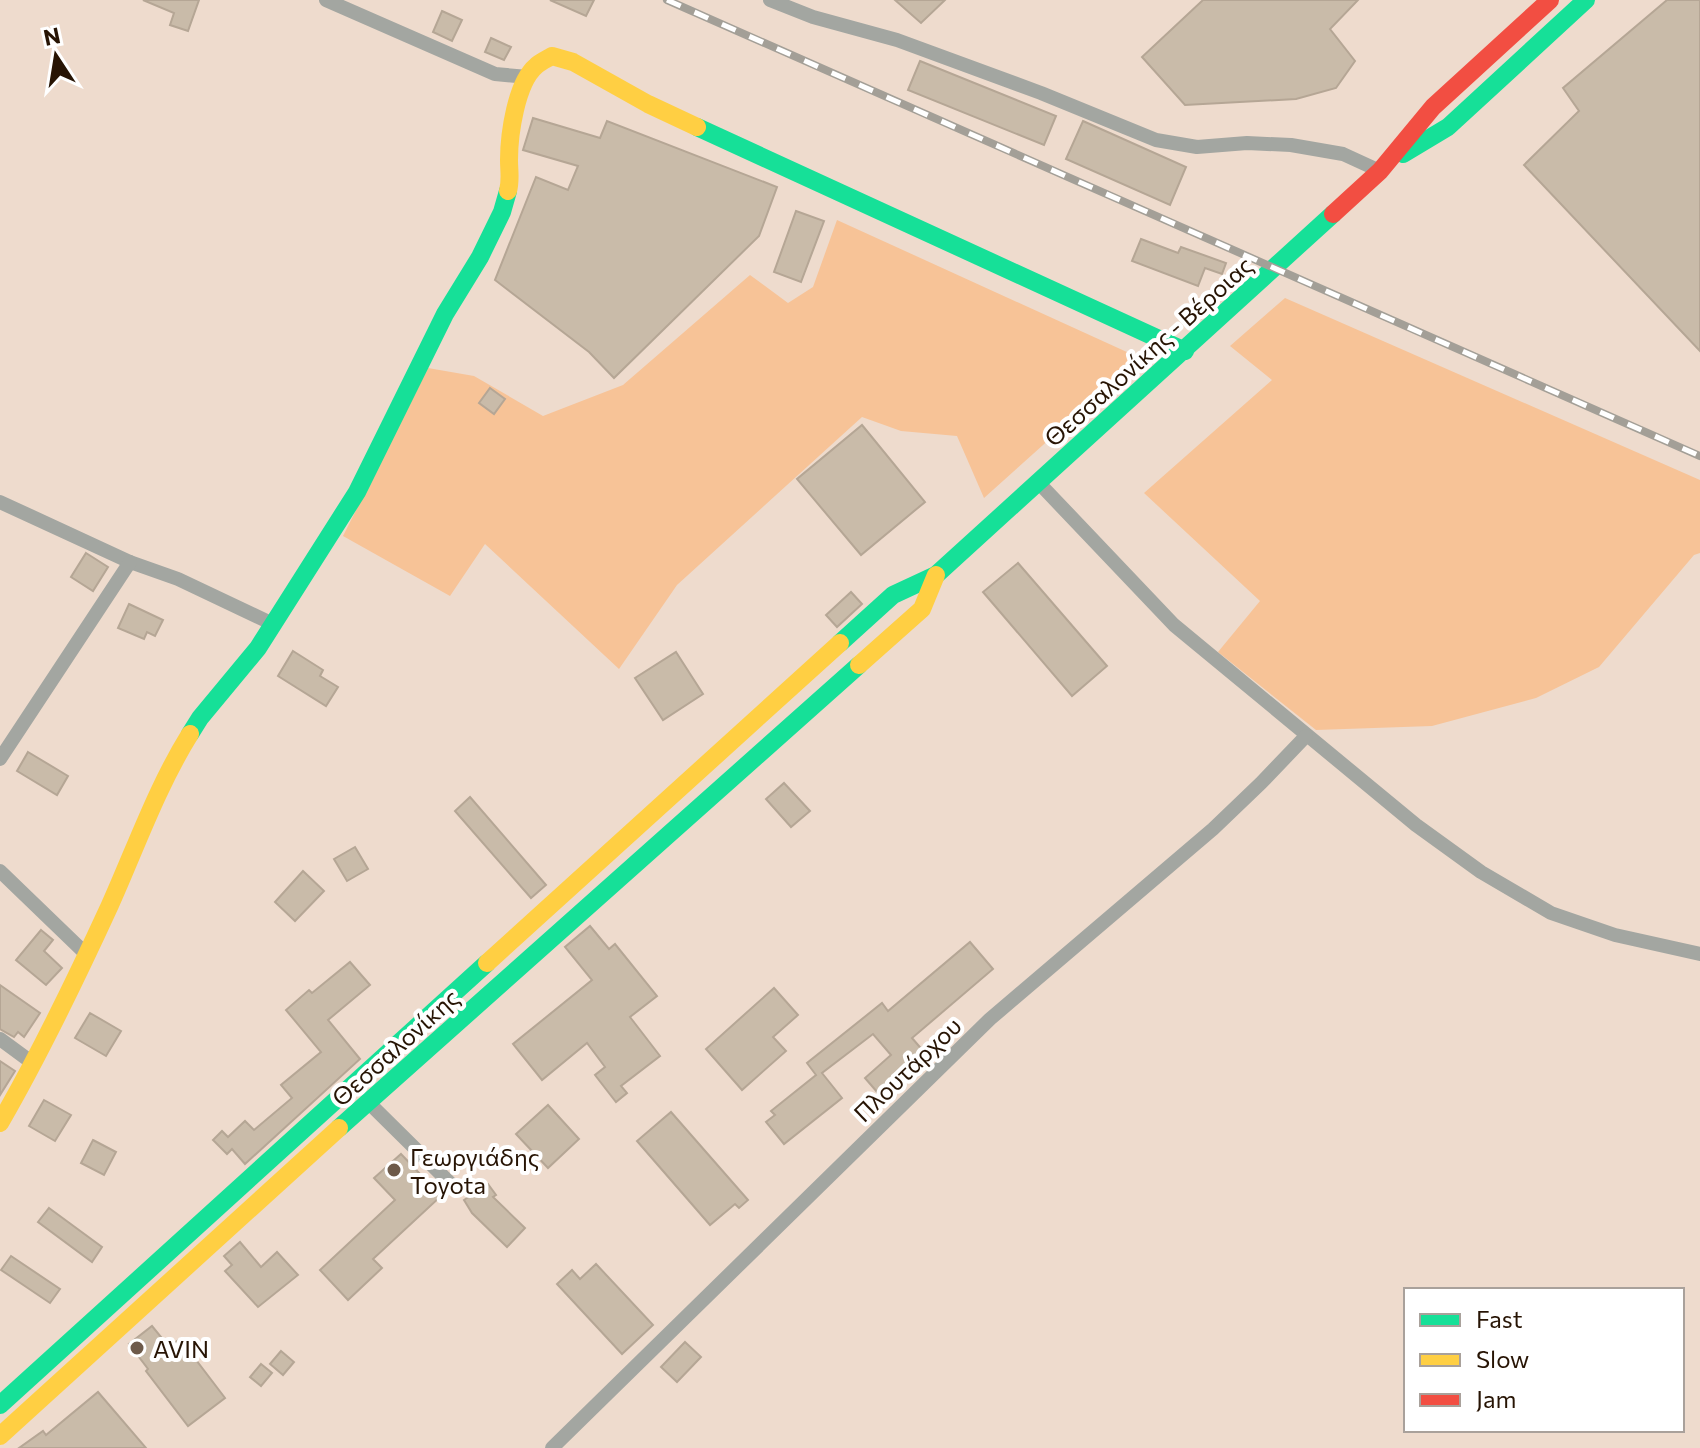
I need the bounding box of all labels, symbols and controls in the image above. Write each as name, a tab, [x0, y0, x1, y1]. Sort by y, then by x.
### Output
north arrow	[16, 16, 96, 96]
text: N	[41, 21, 63, 51]
street label: Θεσσαλονίκης - Βέροιας	[1038, 250, 1258, 452]
street label: Θεσσαλονίκης	[325, 982, 465, 1112]
street label: Πλουτάρχου	[847, 1011, 967, 1127]
place label: Γεωργιάδης Toyota	[410, 1142, 540, 1199]
marker: Γεωργιάδης Toyota	[385, 1161, 403, 1179]
legend	[1404, 1288, 1684, 1432]
text: Fast	[1476, 1304, 1523, 1333]
place label: AVIN	[153, 1334, 209, 1363]
marker: AVIN	[128, 1339, 146, 1357]
text: Slow	[1476, 1344, 1529, 1373]
text: Jam	[1476, 1384, 1516, 1413]

